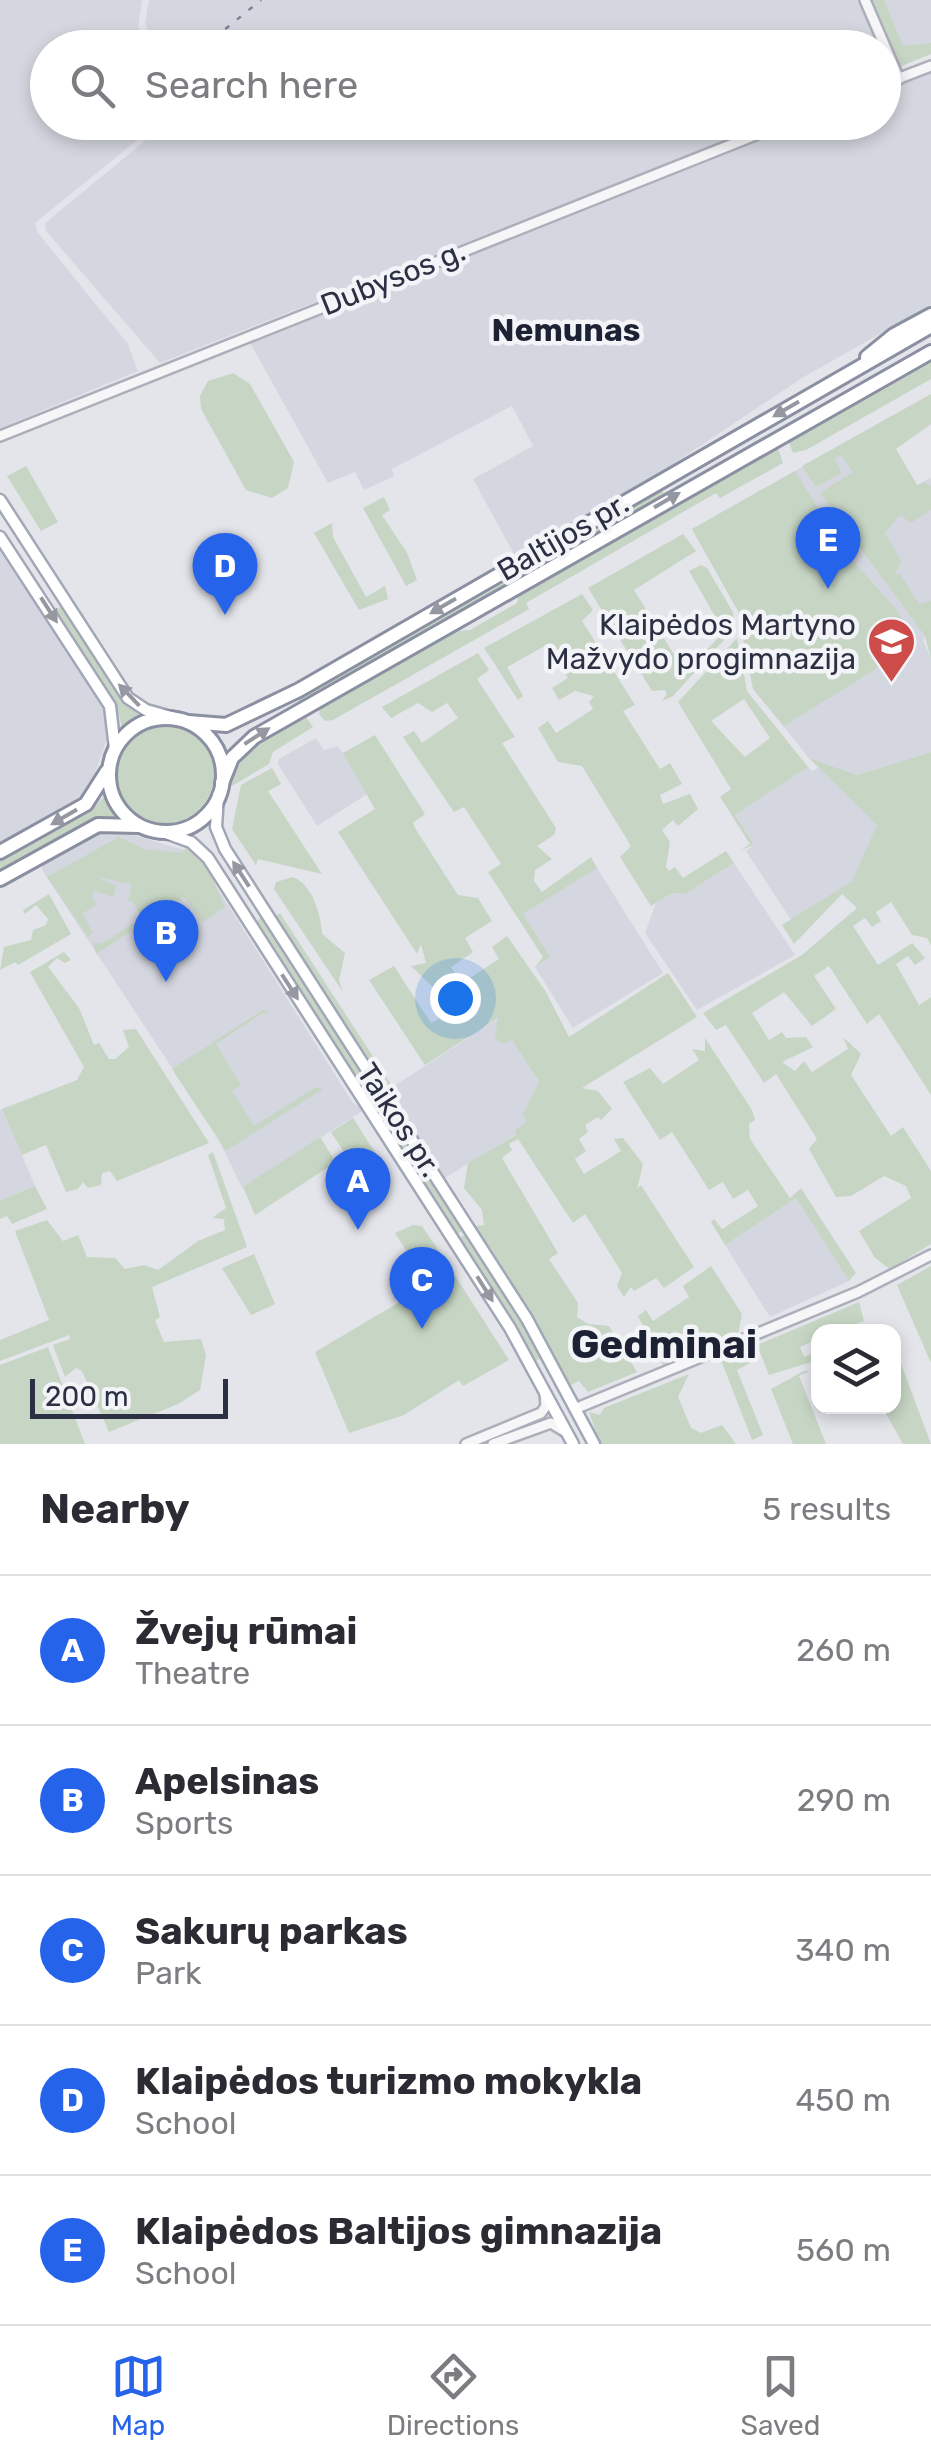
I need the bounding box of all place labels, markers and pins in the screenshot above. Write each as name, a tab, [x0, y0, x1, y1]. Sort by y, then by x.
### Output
pin: E	[796, 506, 860, 589]
pin: D	[192, 532, 258, 615]
place label: Klaipėdos Martyno Mažvydo progimnazija	[546, 607, 856, 677]
school or university icon: Klaipėdos Martyno Mažvydo progimnazija	[865, 616, 917, 684]
pin: B	[134, 900, 198, 982]
pin: A	[326, 1148, 390, 1230]
pin: C	[390, 1246, 454, 1329]

